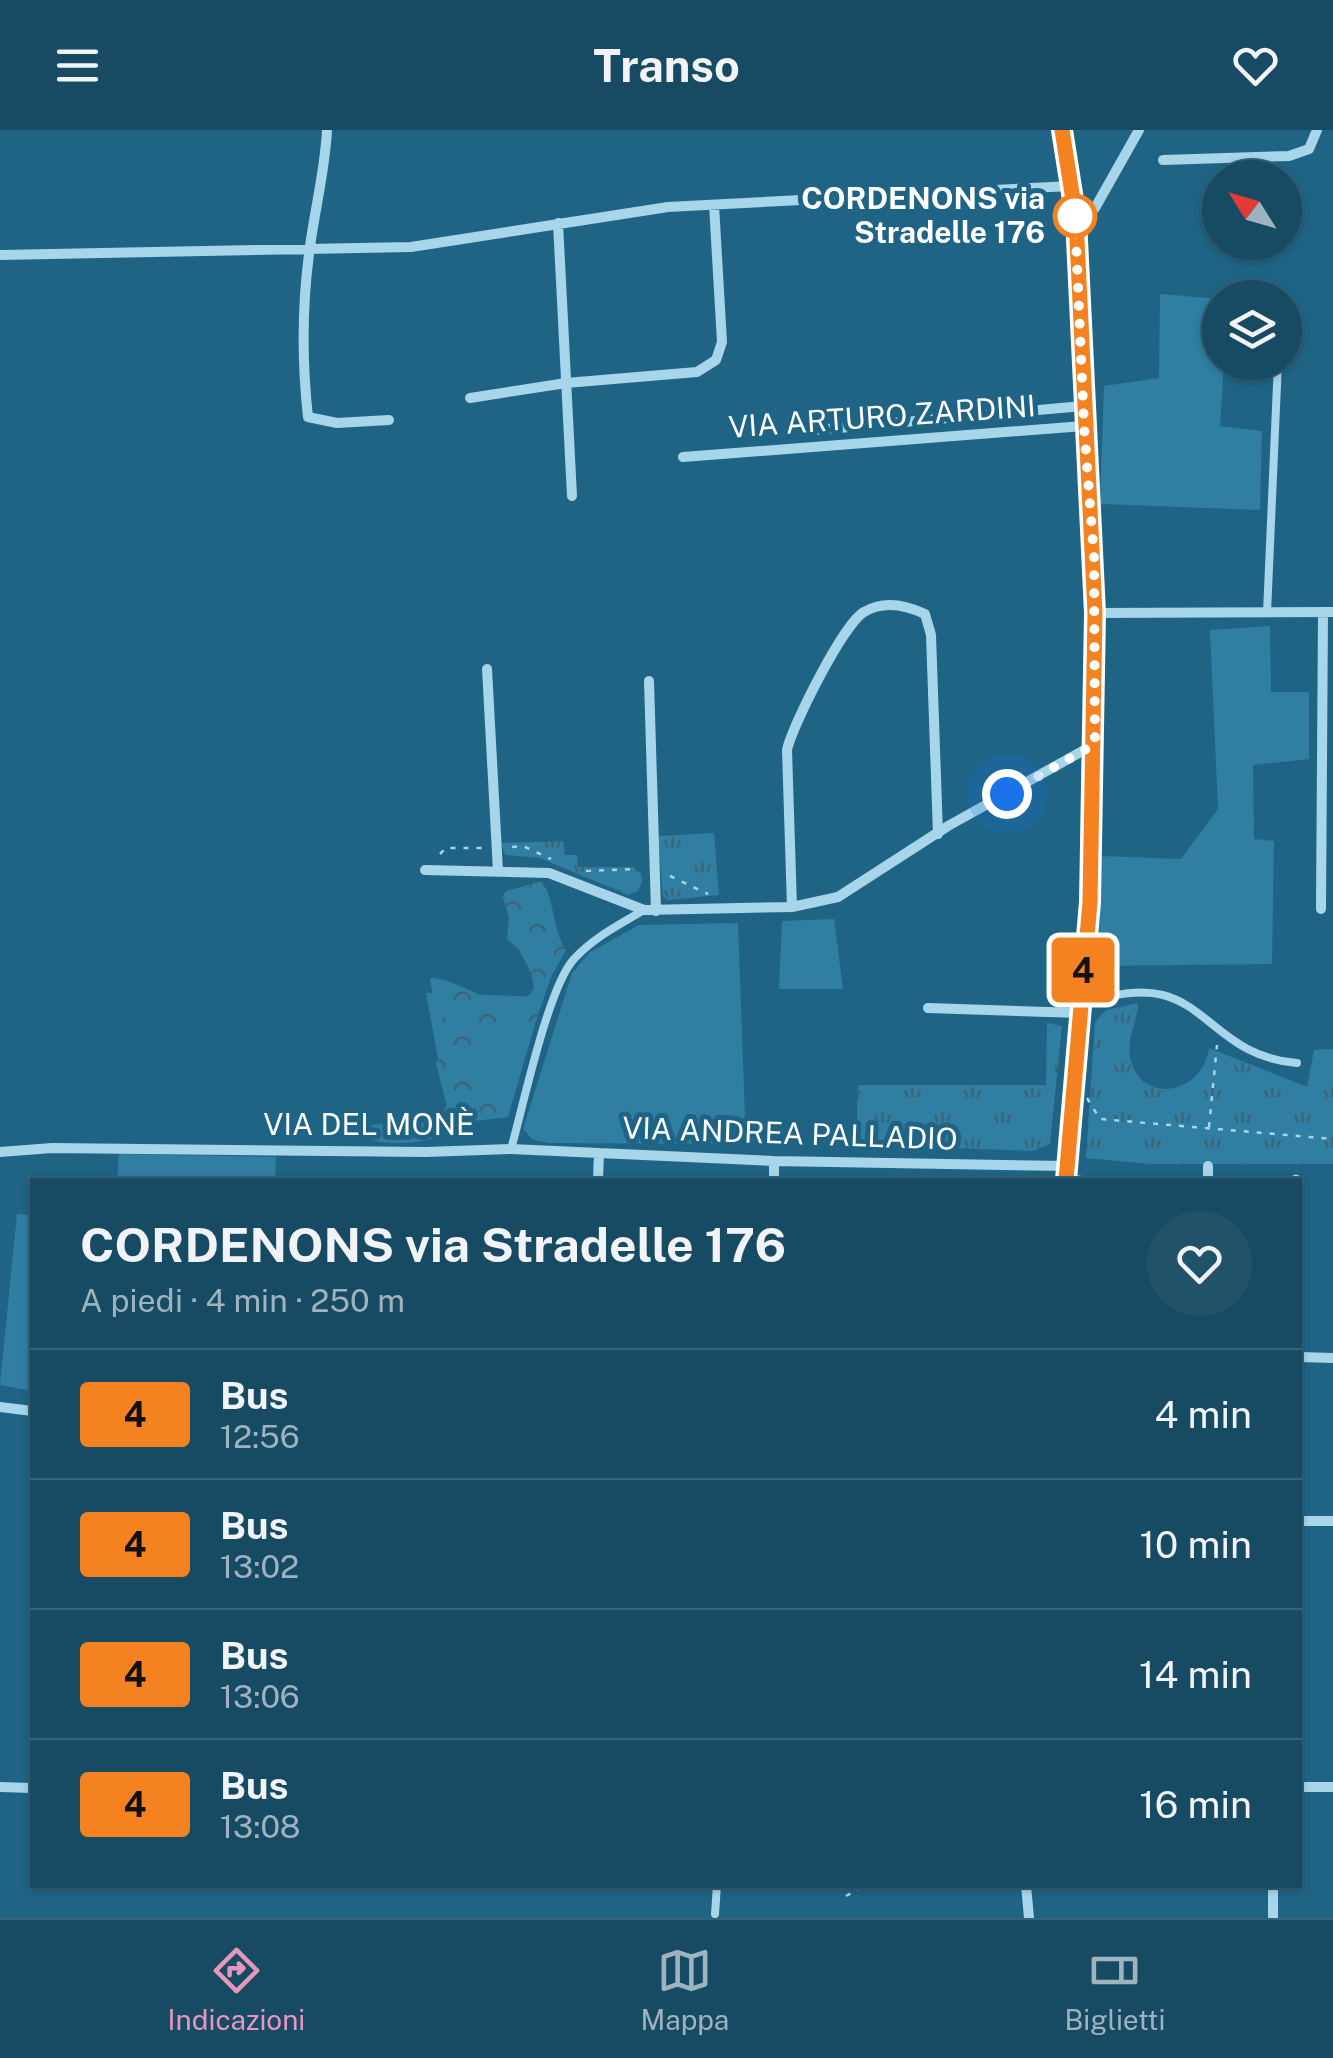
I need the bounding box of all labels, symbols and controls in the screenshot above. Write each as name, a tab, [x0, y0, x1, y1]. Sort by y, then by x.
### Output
icon: menu	[50, 38, 105, 93]
icon: heart	[1228, 38, 1283, 93]
text: Transo	[593, 39, 740, 92]
north arrow	[1202, 160, 1302, 260]
map controls	[1202, 160, 1302, 380]
place label: CORDENONS via Stradelle 176	[801, 180, 1045, 250]
marker: CORDENONS via Stradelle 176	[1054, 195, 1096, 237]
button: layers	[1202, 280, 1302, 380]
street label: VIA ARTURO ZARDINI	[727, 387, 1037, 445]
your location	[982, 769, 1032, 819]
line badge: 4	[1050, 938, 1116, 1002]
text: 4	[1072, 950, 1094, 991]
street label: VIA DEL MONÈ	[263, 1106, 475, 1142]
street label: VIA ANDREA PALLADIO	[622, 1109, 958, 1157]
button: heart	[1147, 1211, 1252, 1316]
text: CORDENONS via Stradelle 176	[80, 1216, 786, 1273]
text: A piedi · 4 min · 250 m	[80, 1282, 405, 1319]
text: Bus	[220, 1373, 289, 1418]
text: 4 min	[1154, 1392, 1252, 1437]
text: 4	[124, 1394, 146, 1435]
text: 12:56	[220, 1418, 300, 1455]
text: Bus	[220, 1503, 289, 1548]
text: 10 min	[1140, 1522, 1252, 1567]
text: 4	[124, 1524, 146, 1565]
text: 13:02	[220, 1548, 299, 1585]
text: Bus	[220, 1633, 289, 1678]
text: 14 min	[1139, 1652, 1252, 1697]
text: 4	[124, 1654, 146, 1695]
text: 13:06	[220, 1678, 300, 1715]
text: Bus	[220, 1763, 289, 1808]
text: 16 min	[1139, 1782, 1252, 1827]
text: 4	[124, 1784, 146, 1825]
text: 13:08	[220, 1808, 301, 1845]
tab: Indicazioni	[168, 1943, 305, 2036]
tab: Mappa	[640, 1943, 729, 2036]
tab: Biglietti	[1064, 1943, 1165, 2036]

